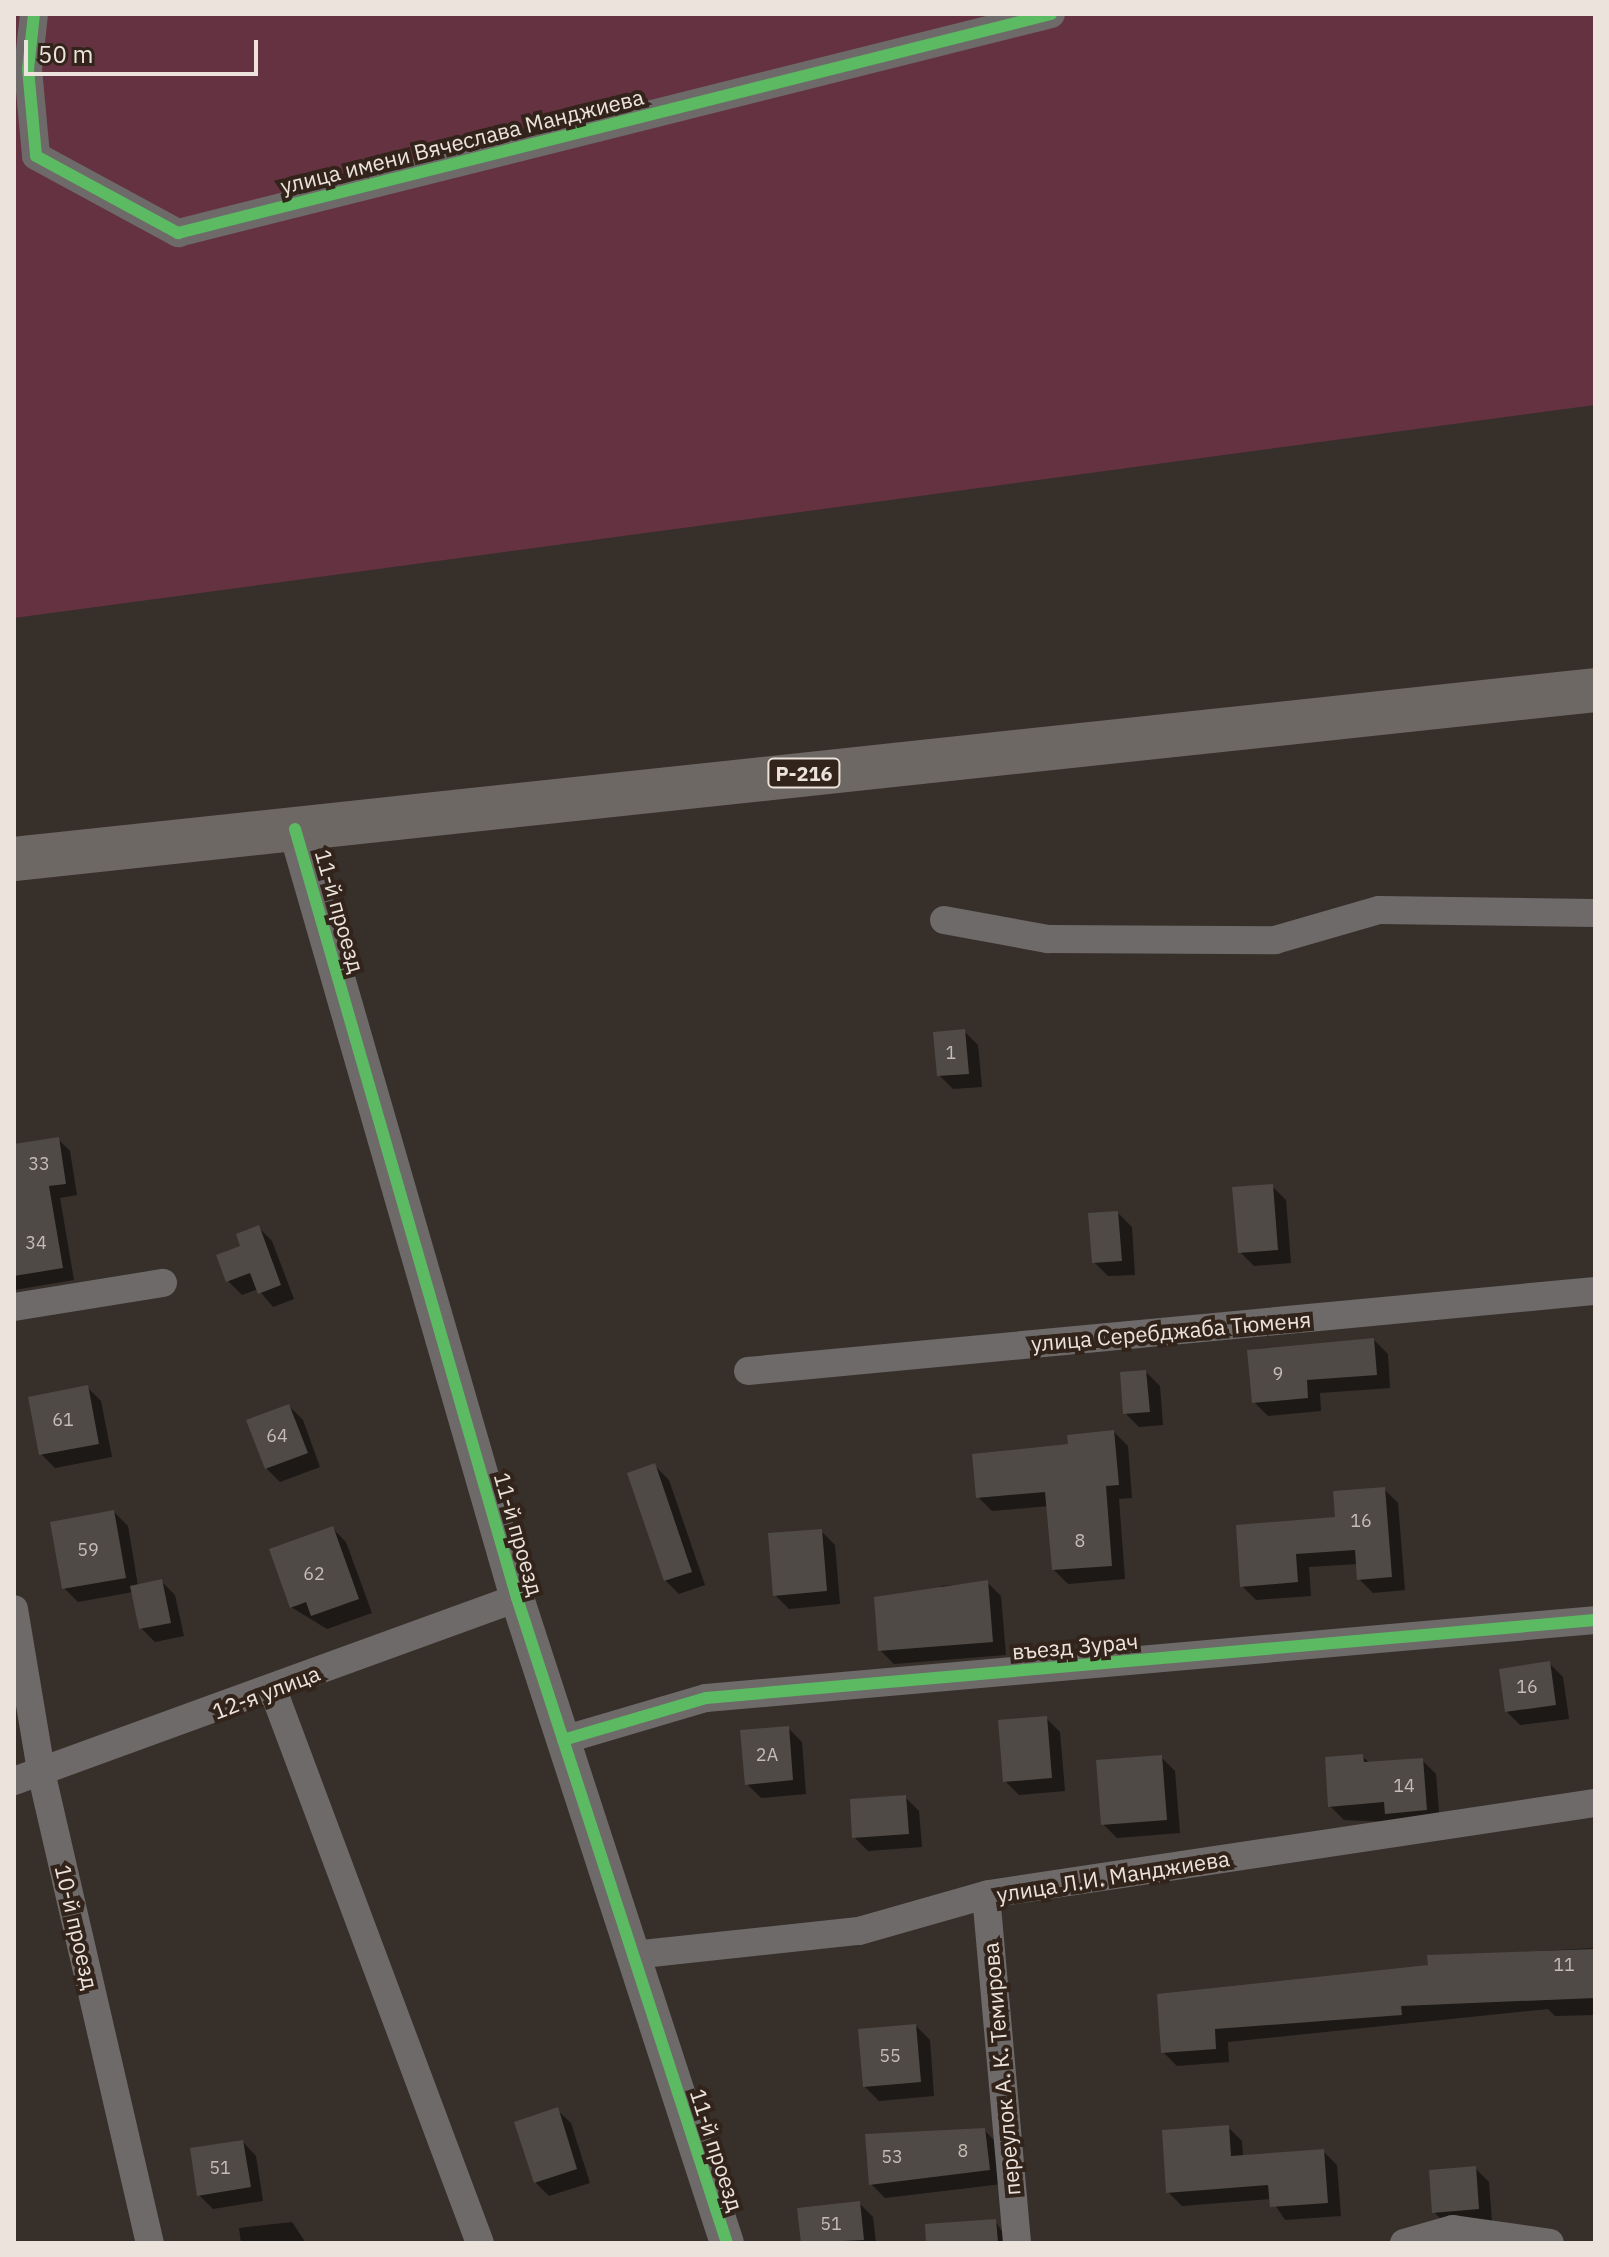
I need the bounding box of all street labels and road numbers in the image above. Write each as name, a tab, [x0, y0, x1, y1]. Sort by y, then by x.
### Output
street label: улица имени Вячеслава Манджиева	[278, 83, 646, 199]
road number: Р-216	[766, 757, 842, 789]
street label: 11-й проезд	[310, 846, 370, 976]
street label: улица Серебджаба Тюменя	[1030, 1306, 1312, 1356]
street label: 11-й проезд	[489, 1469, 549, 1599]
street label: въезд Зурач	[1011, 1627, 1139, 1665]
street label: 12-я улица	[208, 1659, 324, 1725]
street label: улица Л.И. Манджиева	[995, 1845, 1231, 1907]
street label: 10-й проезд	[50, 1862, 104, 1992]
street label: переулок А. К. Темирова	[977, 1941, 1025, 2197]
street label: 11-й проезд	[685, 2085, 749, 2215]

